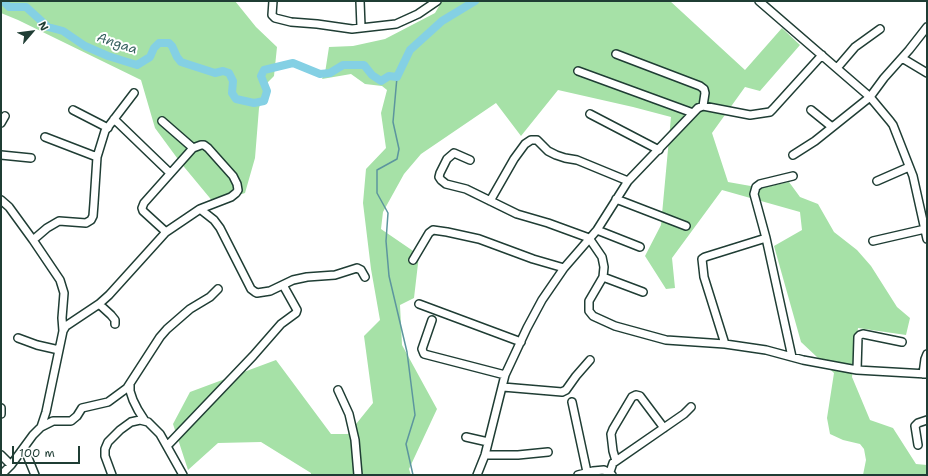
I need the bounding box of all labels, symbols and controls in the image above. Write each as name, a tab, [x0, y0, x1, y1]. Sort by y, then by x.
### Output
north arrow	[12, 12, 52, 52]
text: N	[34, 19, 52, 34]
water label: Angaa	[95, 30, 139, 58]
scale bar	[14, 438, 82, 464]
text: 100 m	[19, 445, 55, 461]

